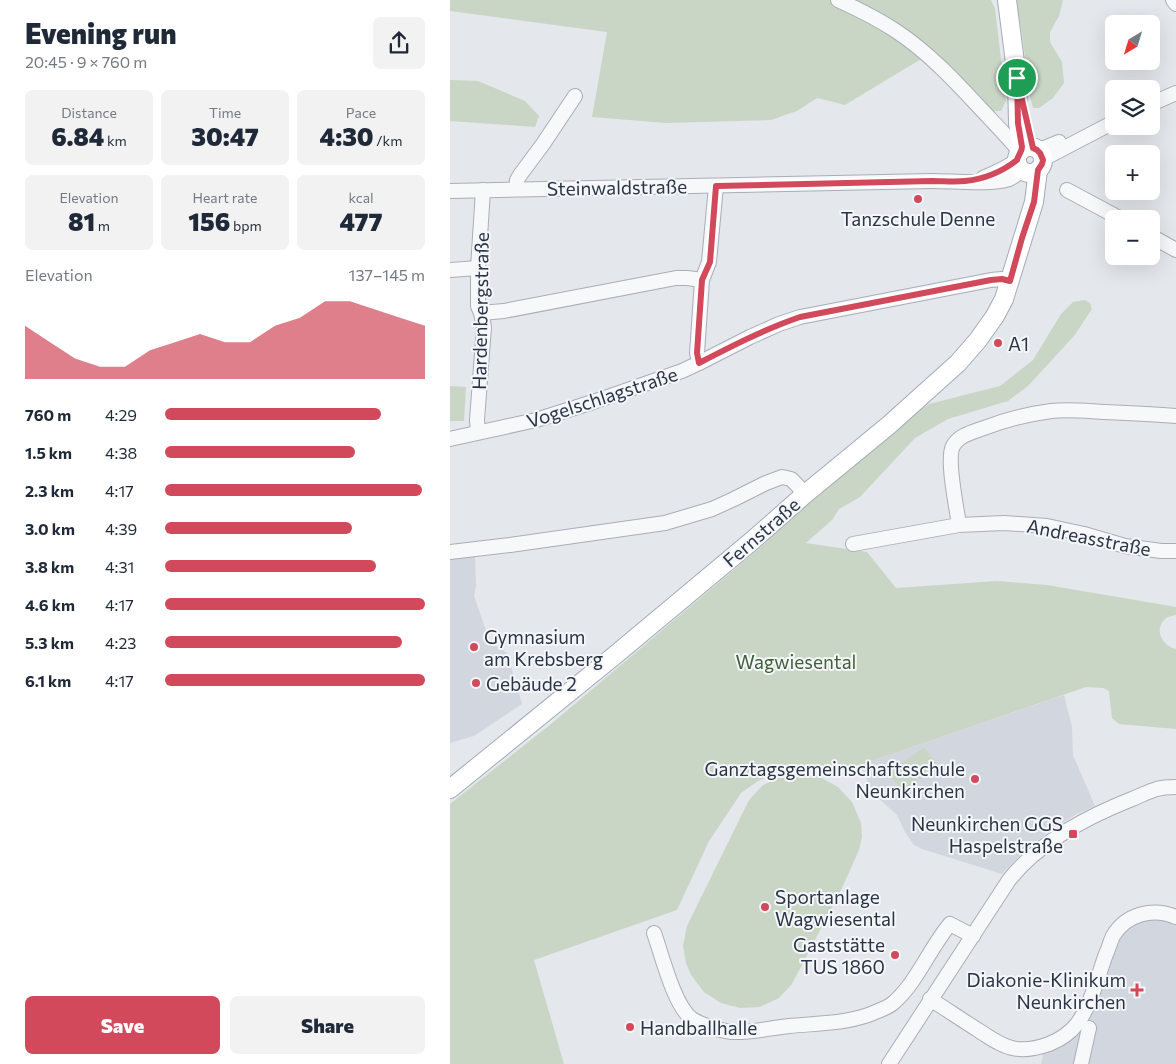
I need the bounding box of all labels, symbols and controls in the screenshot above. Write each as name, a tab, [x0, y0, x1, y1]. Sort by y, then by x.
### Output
north arrow	[1105, 15, 1160, 70]
map controls	[1105, 15, 1160, 265]
text: Evening run	[25, 16, 177, 50]
button: share	[373, 17, 425, 69]
text: 20:45 · 9 × 760 m	[25, 52, 147, 71]
pin	[996, 57, 1038, 99]
icon: arrive	[1003, 64, 1031, 92]
button: layers	[1105, 80, 1160, 135]
text: Distance	[61, 104, 117, 121]
text: Time	[209, 104, 241, 121]
text: Pace	[346, 104, 376, 121]
text: 6.84	[51, 121, 104, 151]
text: 30:47	[191, 121, 259, 151]
text: 4:30	[320, 121, 374, 151]
text: km	[104, 132, 127, 149]
text: /km	[374, 132, 402, 149]
button: +	[1105, 145, 1160, 200]
street label: Steinwaldstraße	[547, 174, 687, 200]
text: Elevation	[59, 189, 119, 206]
text: Heart rate	[192, 189, 258, 206]
text: kcal	[348, 189, 374, 206]
marker: Tanzschule Denne	[912, 193, 924, 205]
text: 81	[68, 206, 95, 236]
text: 156	[188, 206, 230, 236]
text: 477	[339, 206, 383, 236]
place label: Tanzschule Denne	[841, 207, 995, 230]
button: −	[1105, 210, 1160, 265]
text: m	[95, 217, 110, 234]
text: bpm	[230, 217, 262, 234]
street label: Hardenbergstraße	[467, 232, 493, 390]
text: Elevation	[25, 265, 93, 284]
text: 137–145 m	[349, 265, 425, 284]
place label: A1	[1008, 332, 1029, 355]
marker: A1	[992, 337, 1004, 349]
street label: Vogelschlagstraße	[524, 362, 680, 432]
text: 760 m	[25, 405, 71, 424]
text: 4:29	[105, 405, 137, 424]
text: 1.5 km	[25, 443, 72, 462]
text: 4:38	[105, 443, 137, 462]
text: 2.3 km	[25, 481, 74, 500]
text: 4:17	[105, 481, 134, 500]
street label: Fernstraße	[718, 492, 804, 572]
street label: Andreasstraße	[1025, 514, 1153, 560]
text: 3.0 km	[25, 519, 75, 538]
text: 4:39	[105, 519, 137, 538]
text: 3.8 km	[25, 557, 74, 576]
text: 4:31	[105, 557, 134, 576]
text: 4.6 km	[25, 595, 75, 614]
text: 4:17	[105, 595, 134, 614]
place label: Gymnasium am Krebsberg	[484, 625, 603, 670]
text: 5.3 km	[25, 633, 74, 652]
text: 4:23	[105, 633, 136, 652]
marker: Gymnasium am Krebsberg	[468, 641, 480, 653]
park label: Wagwiesental	[736, 650, 856, 673]
text: 6.1 km	[25, 671, 71, 690]
text: 4:17	[105, 671, 134, 690]
place label: Gebäude 2	[486, 672, 577, 695]
marker: Gebäude 2	[470, 677, 482, 689]
place label: Ganztagsgemeinschaftsschule Neunkirchen	[704, 757, 965, 802]
marker: Ganztagsgemeinschaftsschule Neunkirchen	[969, 773, 981, 785]
place label: Neunkirchen GGS Haspelstraße	[911, 812, 1063, 857]
marker: Neunkirchen GGS Haspelstraße	[1067, 828, 1079, 840]
place label: Sportanlage Wagwiesental	[775, 885, 896, 930]
marker: Sportanlage Wagwiesental	[759, 901, 771, 913]
place label: Gaststätte TUS 1860	[793, 933, 885, 978]
marker: Gaststätte TUS 1860	[889, 949, 901, 961]
place label: Diakonie-Klinikum Neunkirchen	[966, 968, 1126, 1013]
marker: Diakonie-Klinikum Neunkirchen	[1130, 983, 1144, 997]
button: Save	[25, 996, 220, 1054]
button: Share	[230, 996, 425, 1054]
place label: Handballhalle	[640, 1016, 757, 1039]
marker: Handballhalle	[624, 1021, 636, 1033]

